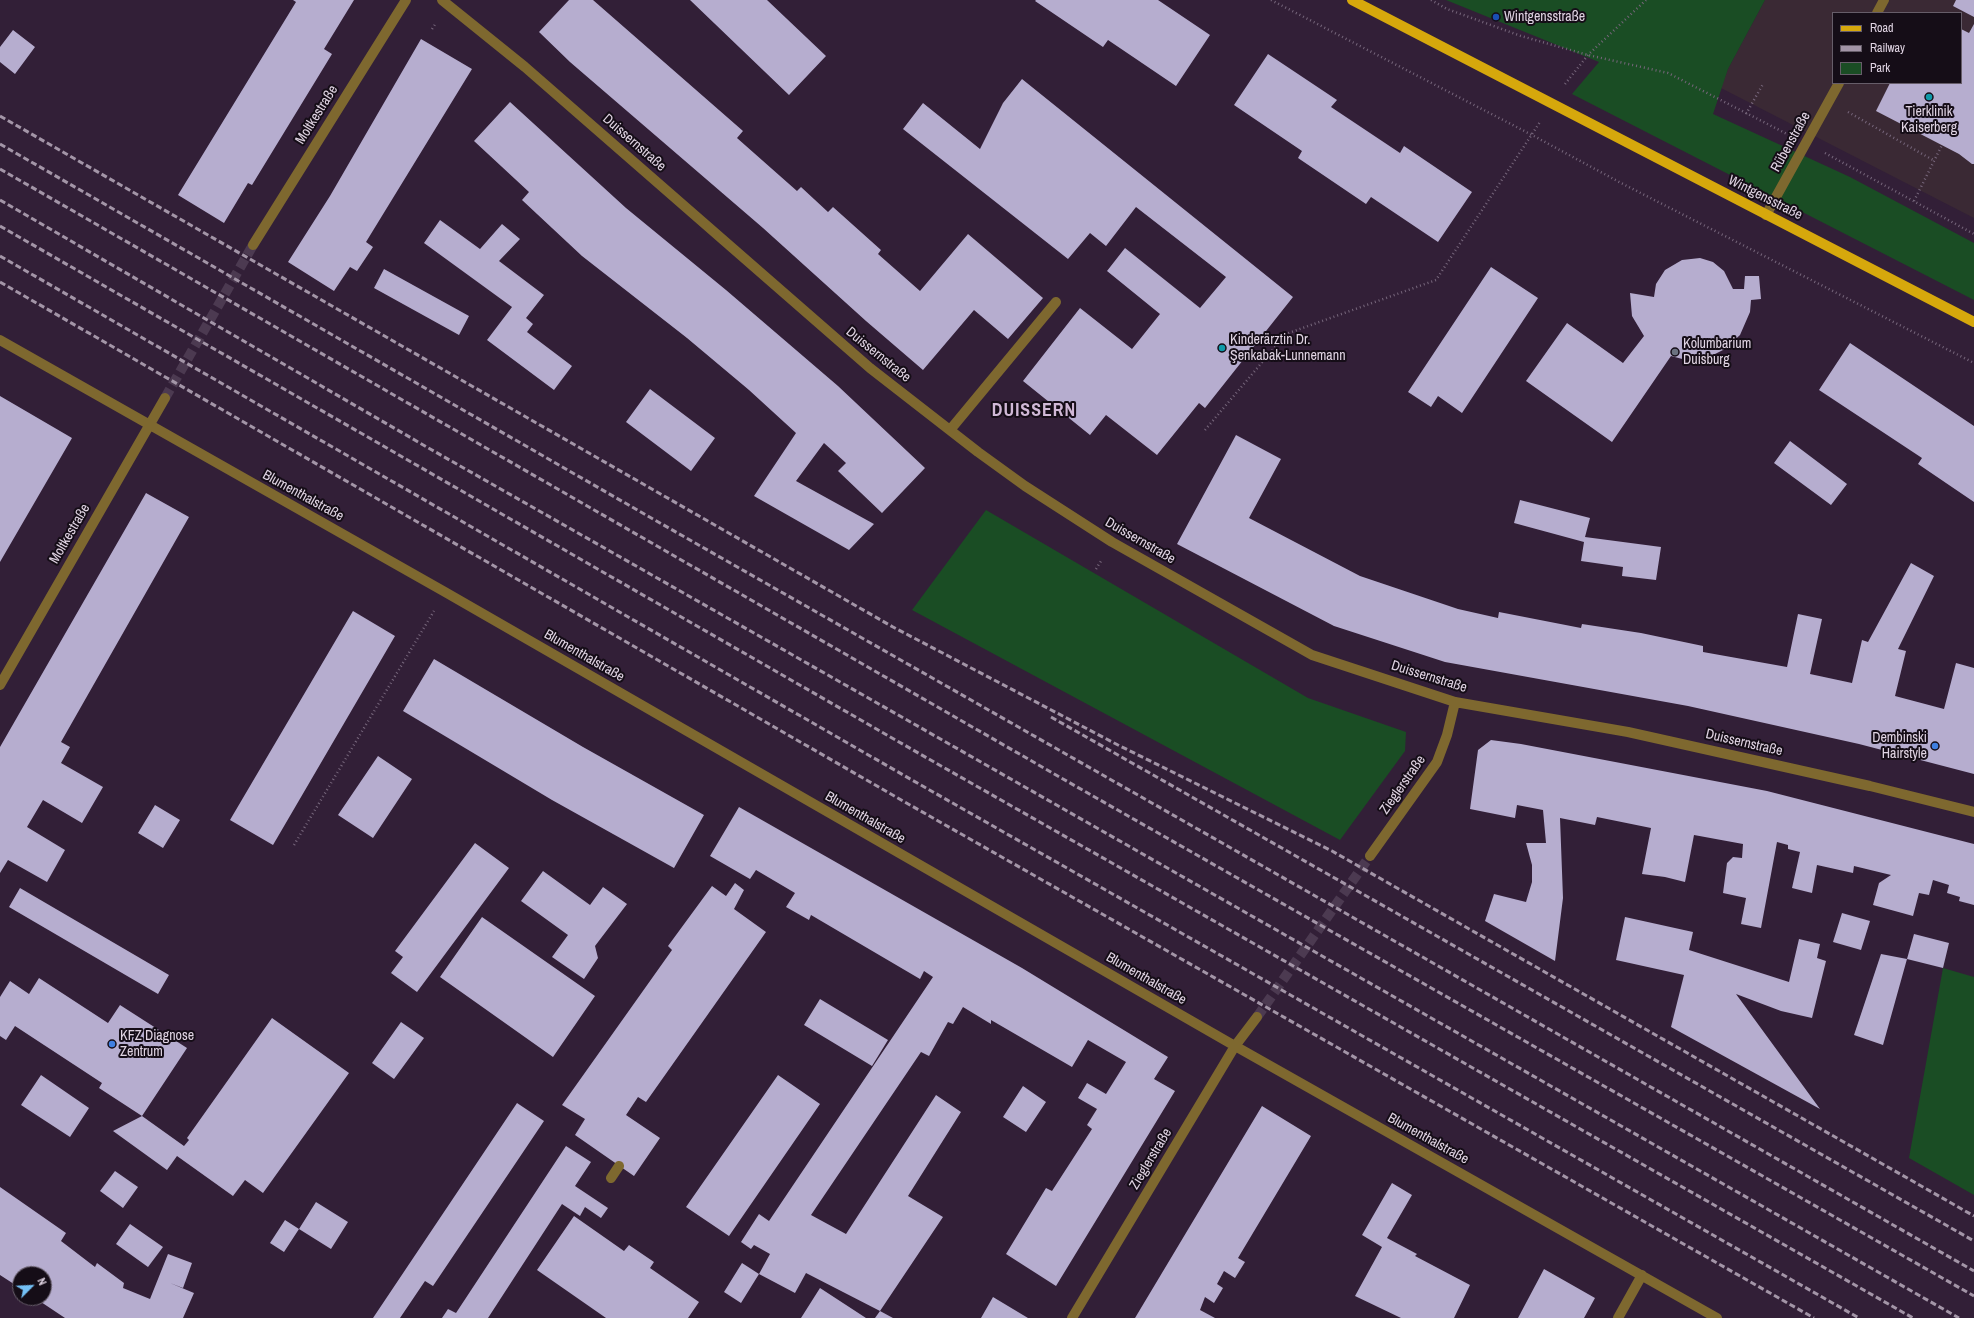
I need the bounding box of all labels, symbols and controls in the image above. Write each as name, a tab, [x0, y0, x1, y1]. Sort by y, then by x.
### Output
place label: Wintgensstraße	[1504, 9, 1585, 25]
marker: Wintgensstraße	[1491, 12, 1501, 22]
legend	[1832, 12, 1962, 84]
text: Road	[1870, 20, 1894, 36]
text: Railway	[1870, 40, 1905, 56]
text: Park	[1870, 60, 1890, 76]
street label: Moltkestraße	[292, 82, 342, 148]
marker: Tierklinik Kaiserberg	[1924, 92, 1934, 102]
place label: Tierklinik Kaiserberg	[1901, 104, 1957, 136]
street label: Rübenstraße	[1768, 109, 1814, 175]
street label: Duissernstraße	[599, 111, 669, 175]
street label: Wintgensstraße	[1725, 172, 1805, 224]
street label: Duissernstraße	[842, 324, 914, 386]
place label: Kinderärztin Dr. Şenkabak-Lunnemann	[1230, 332, 1346, 364]
place label: Kolumbarium Duisburg	[1683, 336, 1751, 368]
marker: Kinderärztin Dr. Şenkabak-Lunnemann	[1217, 343, 1227, 353]
marker: Kolumbarium Duisburg	[1670, 347, 1680, 357]
district label: DUISSERN	[992, 400, 1076, 422]
street label: Blumenthalstraße	[260, 467, 346, 525]
street label: Moltkestraße	[46, 501, 94, 567]
street label: Duissernstraße	[1102, 514, 1178, 568]
street label: Blumenthalstraße	[541, 626, 627, 686]
street label: Duissernstraße	[1389, 657, 1469, 697]
street label: Duissernstraße	[1704, 726, 1784, 760]
place label: Dembinski Hairstyle	[1872, 730, 1927, 762]
marker: Dembinski Hairstyle	[1930, 741, 1940, 751]
street label: Zieglerstraße	[1377, 752, 1429, 818]
street label: Blumenthalstraße	[822, 788, 908, 848]
street label: Blumenthalstraße	[1103, 949, 1189, 1009]
place label: KFZ Diagnose Zentrum	[120, 1028, 194, 1060]
marker: KFZ Diagnose Zentrum	[107, 1039, 117, 1049]
street label: Blumenthalstraße	[1385, 1110, 1471, 1168]
street label: Zieglerstraße	[1126, 1125, 1176, 1193]
north arrow	[12, 1266, 52, 1306]
text: N	[34, 1276, 50, 1287]

